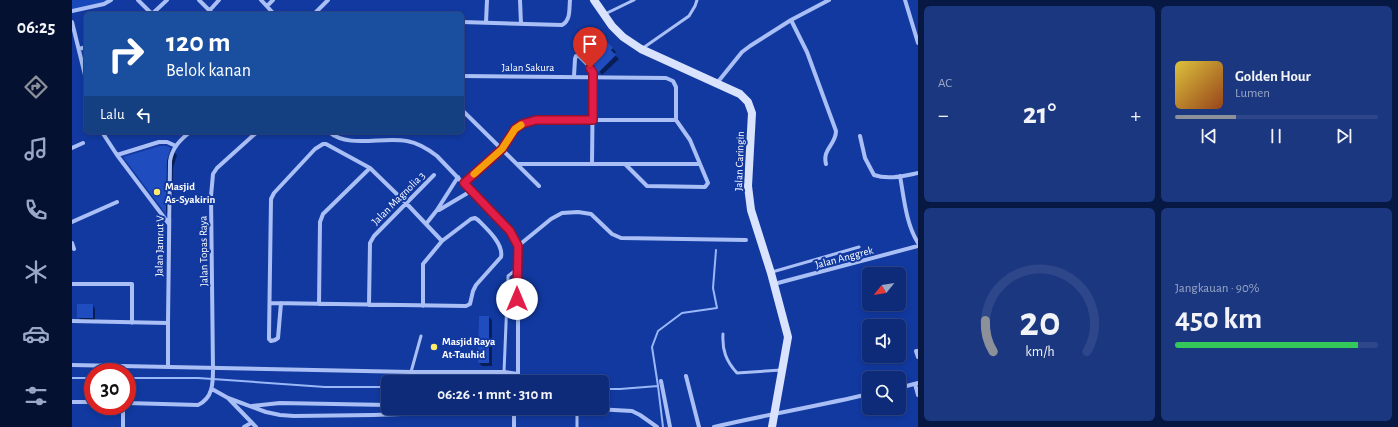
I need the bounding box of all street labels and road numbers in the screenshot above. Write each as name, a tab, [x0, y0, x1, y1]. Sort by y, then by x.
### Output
street label: Jalan Sakura	[502, 62, 554, 73]
street label: Jalan Caringin	[733, 131, 746, 191]
street label: Jalan Magnolia 3	[370, 169, 427, 227]
street label: Jalan Jamrut V	[153, 215, 166, 277]
street label: Jalan Topas Raya	[197, 216, 210, 286]
street label: Jalan Anggrek	[814, 244, 874, 271]

